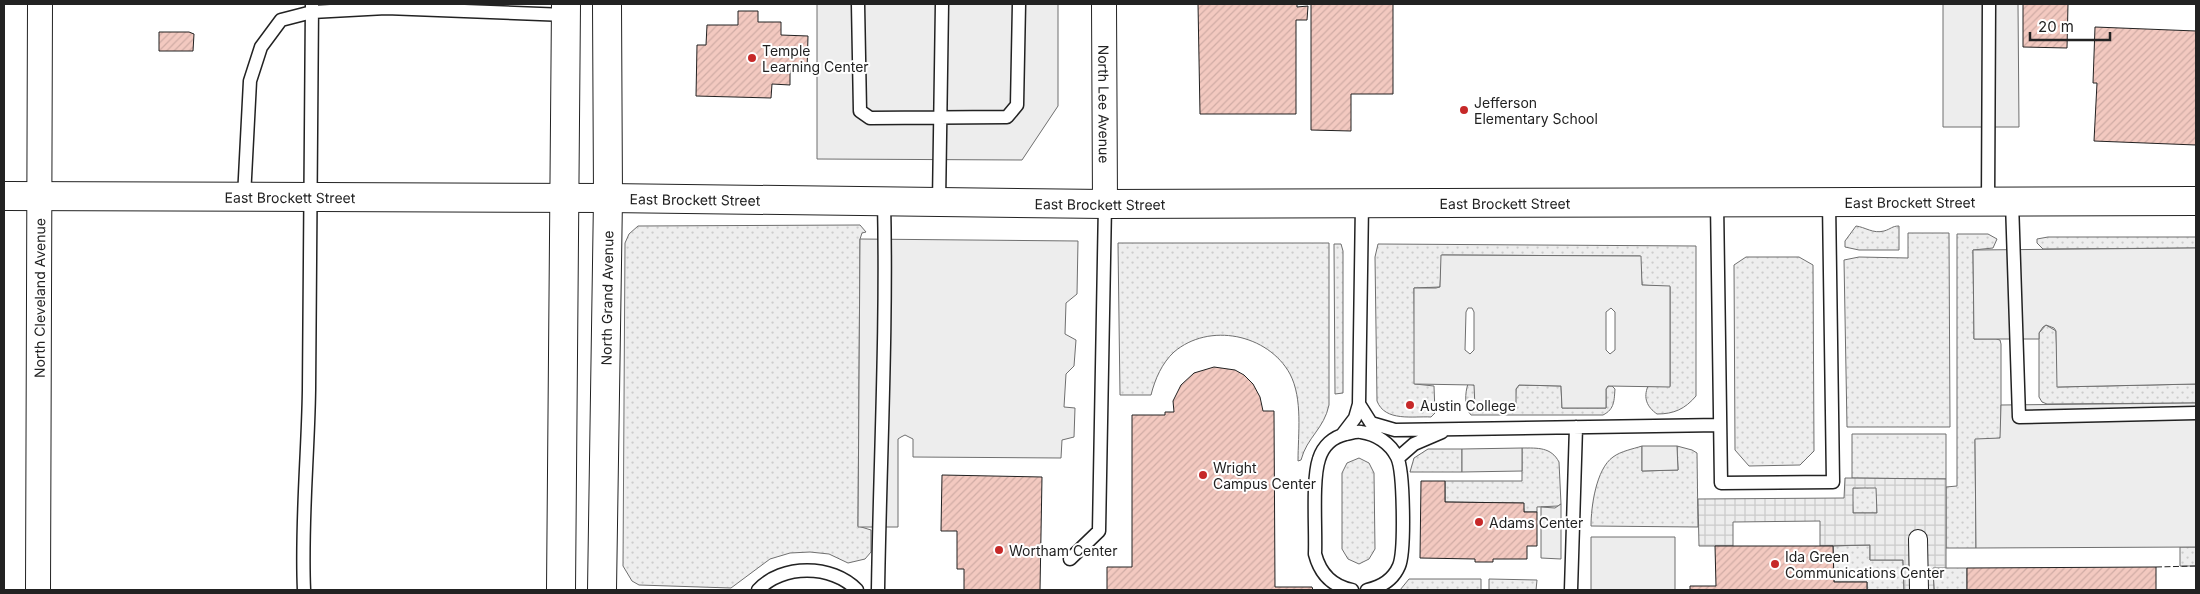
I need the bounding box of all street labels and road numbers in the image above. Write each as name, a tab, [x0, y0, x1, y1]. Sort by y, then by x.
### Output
street label: North Lee Avenue	[1096, 45, 1113, 163]
street label: East Brockett Street	[225, 188, 356, 206]
street label: East Brockett Street	[630, 190, 761, 208]
street label: East Brockett Street	[1845, 193, 1976, 210]
street label: East Brockett Street	[1440, 194, 1571, 212]
street label: East Brockett Street	[1034, 195, 1166, 213]
street label: North Cleveland Avenue	[30, 218, 48, 378]
street label: North Grand Avenue	[597, 230, 616, 366]

